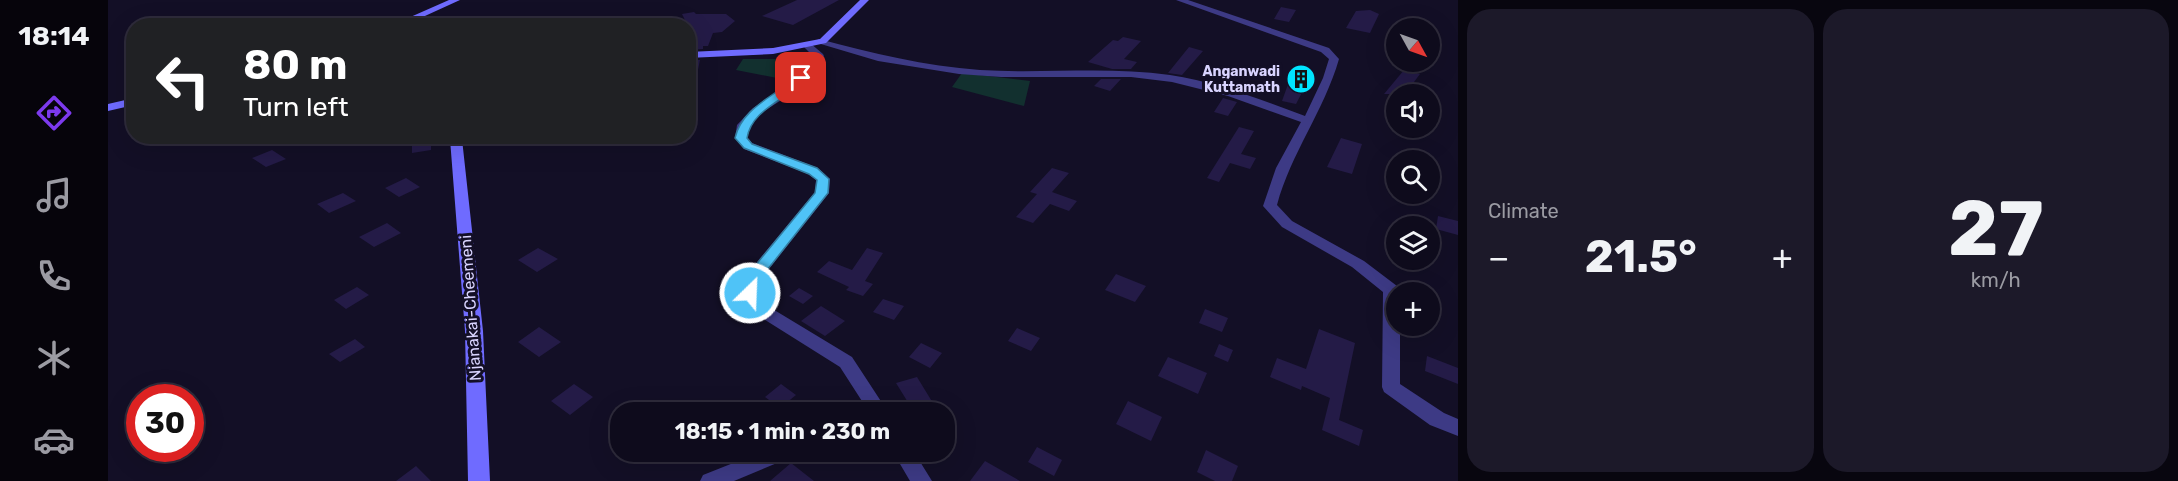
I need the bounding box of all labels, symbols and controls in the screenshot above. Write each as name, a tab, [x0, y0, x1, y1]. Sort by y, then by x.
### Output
north arrow	[1386, 18, 1440, 72]
map controls	[1386, 18, 1440, 336]
text: 18:14	[18, 20, 90, 52]
text: 80 m	[243, 40, 347, 90]
icon: left	[144, 42, 222, 120]
pin	[775, 52, 826, 103]
icon: arrive	[784, 61, 817, 94]
place label: Anganwadi Kuttamath	[1202, 63, 1280, 96]
building icon: Anganwadi Kuttamath	[1285, 63, 1317, 95]
button: sound	[1386, 84, 1440, 138]
text: Turn left	[243, 91, 348, 123]
icon: directions	[33, 92, 75, 134]
button: search	[1386, 150, 1440, 204]
icon: music	[33, 174, 75, 216]
text: 27	[1948, 182, 2043, 275]
text: Climate	[1488, 199, 1559, 223]
button: layers	[1386, 216, 1440, 270]
text: 21.5°	[1585, 230, 1697, 283]
street label: Njanakai-Cheemeni	[456, 234, 485, 382]
text: −	[1488, 238, 1509, 277]
text: +	[1772, 238, 1792, 277]
icon: phone	[33, 255, 75, 297]
position arrow	[718, 261, 782, 325]
text: km/h	[1971, 268, 2021, 292]
button: +	[1386, 282, 1440, 336]
icon: climate	[33, 337, 75, 379]
speed limit sign: 30	[126, 384, 204, 462]
text: 18:15 · 1 min · 230 m	[675, 418, 890, 445]
icon: car	[33, 419, 75, 461]

